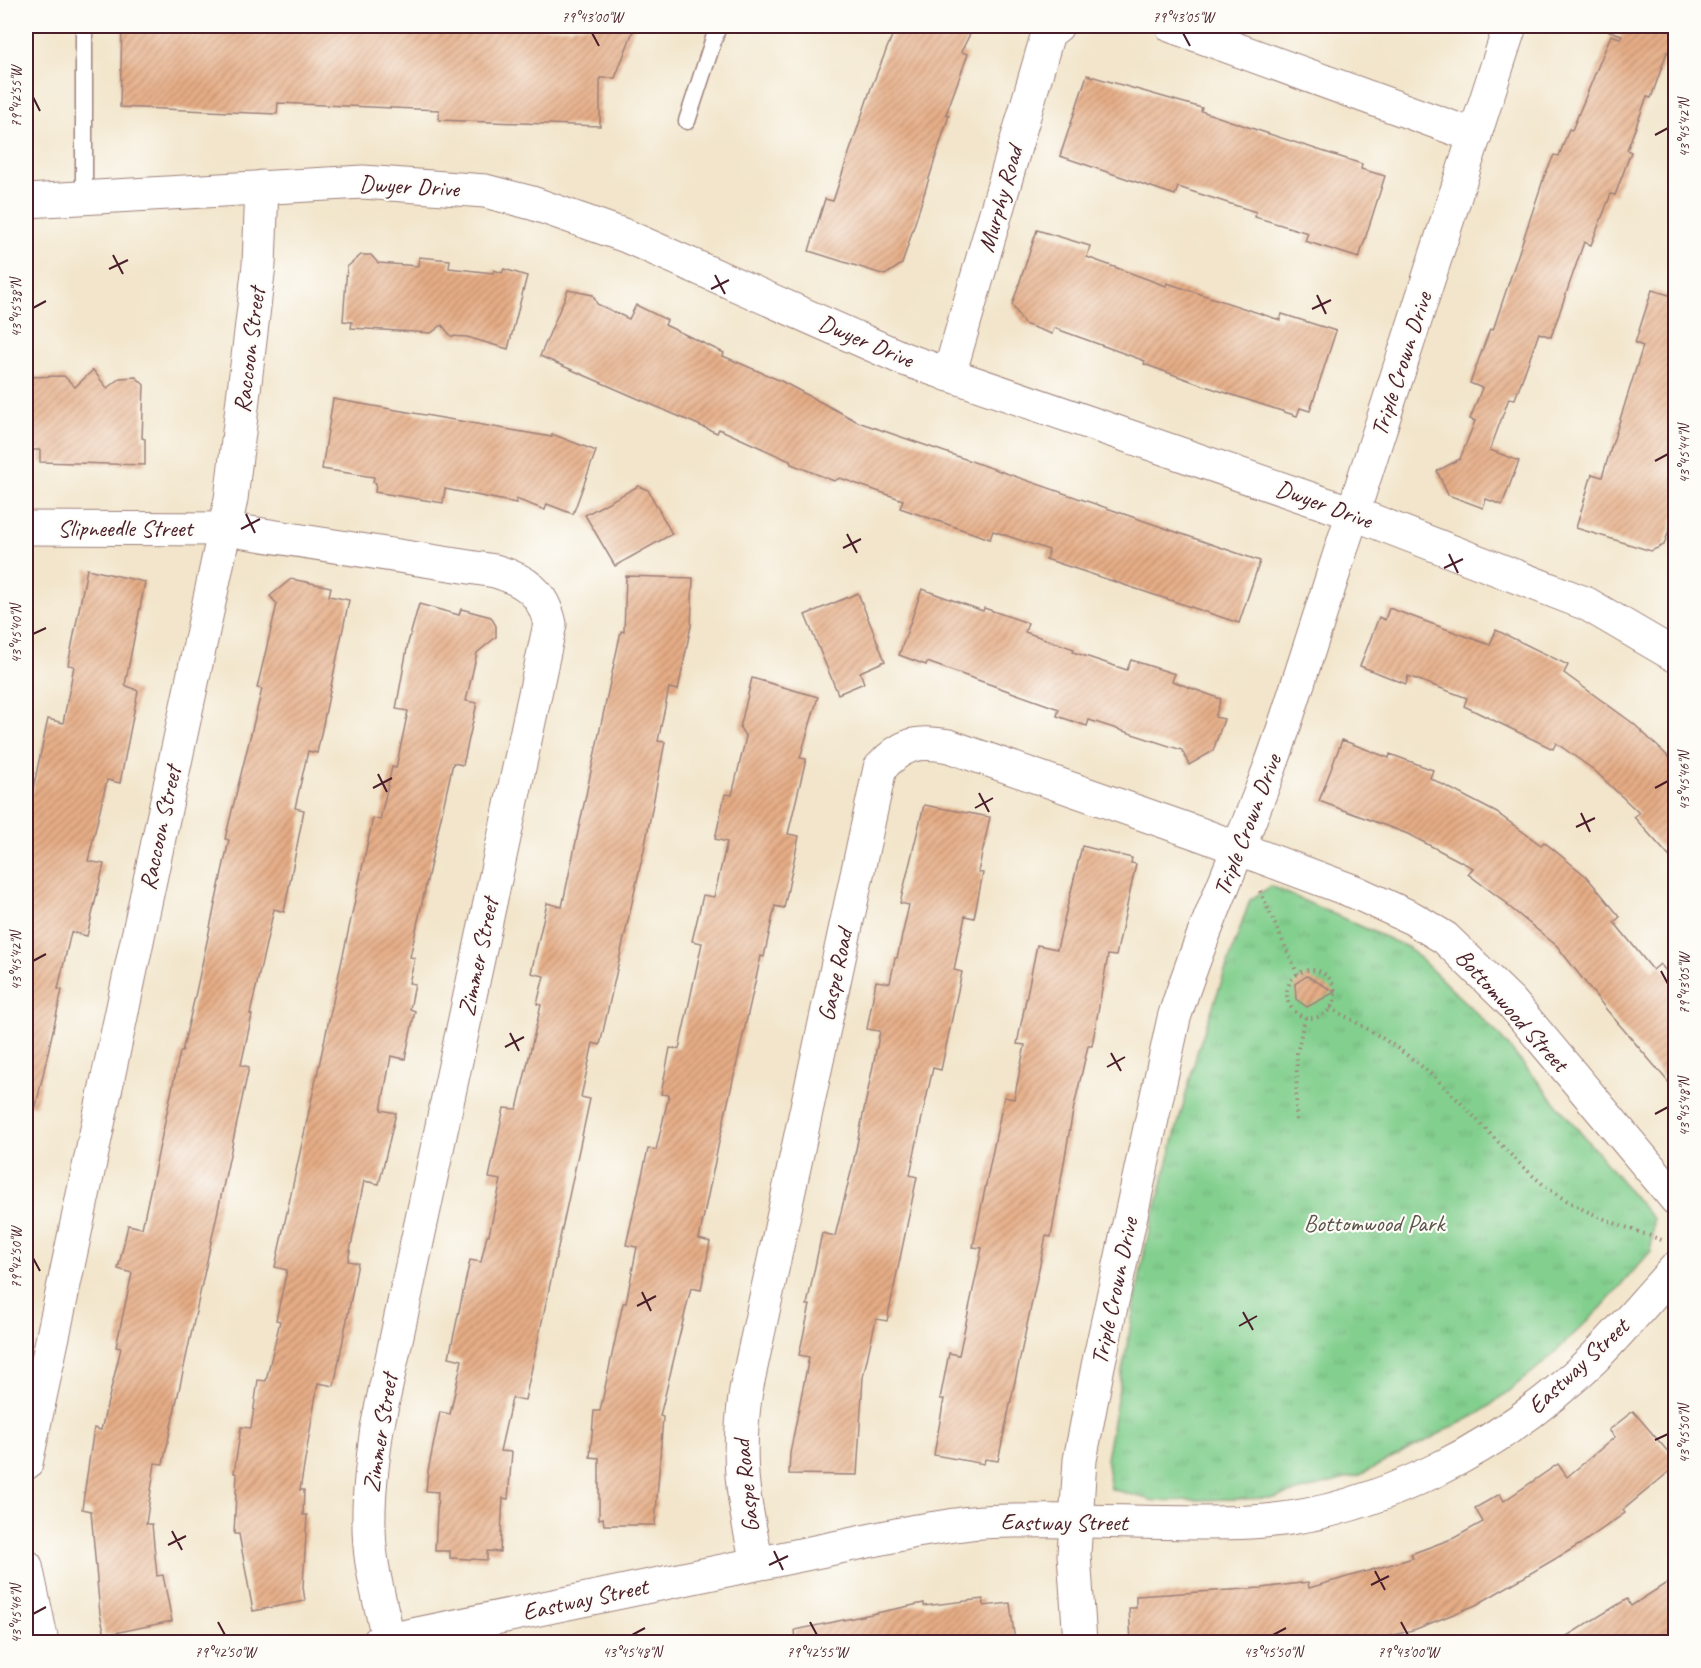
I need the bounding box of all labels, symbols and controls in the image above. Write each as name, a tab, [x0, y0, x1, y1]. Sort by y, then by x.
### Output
text: 79°43'00"W	[562, 8, 626, 27]
text: 79°43'05"W	[1153, 8, 1217, 27]
text: 79°42'55"W	[7, 63, 26, 127]
text: 43°45'42"N	[1675, 95, 1694, 158]
street label: Murphy Road	[971, 139, 1030, 255]
street label: Dwyer Drive	[358, 168, 462, 204]
text: 43°45'38"N	[7, 275, 26, 338]
street label: Raccoon Street	[226, 283, 272, 414]
street label: Triple Crown Drive	[1364, 286, 1439, 440]
street label: Dwyer Drive	[814, 308, 920, 375]
text: 43°45'44"N	[1675, 421, 1694, 484]
street label: Dwyer Drive	[1272, 473, 1378, 536]
street label: Slipneedle Street	[57, 513, 195, 543]
text: 43°45'40"N	[7, 601, 26, 664]
street label: Triple Crown Drive	[1206, 748, 1289, 900]
text: 43°45'46"N	[1675, 748, 1694, 811]
street label: Raccoon Street	[132, 760, 188, 893]
street label: Zimmer Street	[451, 892, 506, 1019]
street label: Gaspe Road	[811, 923, 860, 1024]
text: 43°45'42"N	[7, 928, 26, 991]
street label: Bottomwood Street	[1449, 942, 1576, 1079]
text: 79°43'05"W	[1675, 950, 1694, 1014]
text: 43°45'48"N	[1675, 1074, 1694, 1137]
park label: Bottomwood Park	[1304, 1208, 1446, 1238]
street label: Triple Crown Drive	[1084, 1213, 1145, 1367]
text: 79°42'50"W	[7, 1224, 26, 1288]
street label: Eastway Street	[1521, 1310, 1636, 1420]
street label: Zimmer Street	[356, 1369, 405, 1494]
text: 43°45'50"N	[1675, 1401, 1694, 1464]
street label: Gaspe Road	[726, 1434, 766, 1534]
street label: Eastway Street	[1000, 1507, 1130, 1537]
street label: Eastway Street	[520, 1571, 652, 1627]
text: 43°45'46"N	[7, 1581, 26, 1644]
text: 79°42'50"W	[195, 1643, 259, 1662]
text: 43°45'48"N	[602, 1643, 665, 1662]
text: 79°42'55"W	[787, 1643, 851, 1662]
text: 43°45'50"N	[1243, 1643, 1306, 1662]
text: 79°43'00"W	[1378, 1643, 1442, 1662]

